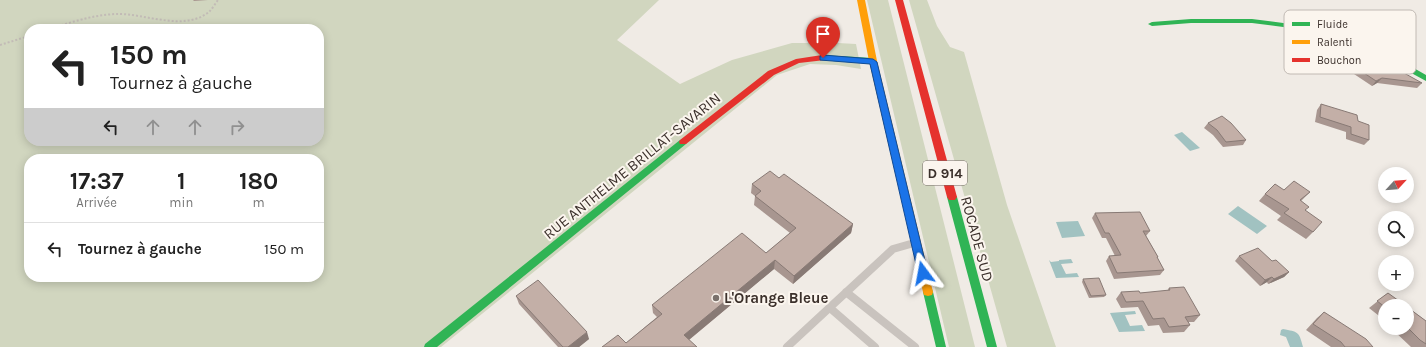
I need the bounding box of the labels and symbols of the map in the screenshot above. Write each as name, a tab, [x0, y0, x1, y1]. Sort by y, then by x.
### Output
legend	[1284, 10, 1416, 74]
pin	[806, 17, 840, 58]
text: Fluide	[1317, 18, 1348, 31]
text: Ralenti	[1317, 36, 1353, 49]
text: Bouchon	[1317, 54, 1361, 67]
street label: RUE ANTHELME BRILLAT-SAVARIN	[540, 89, 724, 243]
road number: D 914	[923, 161, 967, 185]
north arrow	[1378, 167, 1414, 203]
street label: ROCADE SUD	[957, 194, 997, 284]
position arrow	[902, 252, 944, 294]
place label: L'Orange Bleue	[724, 289, 828, 307]
marker: L'Orange Bleue	[711, 293, 721, 303]

